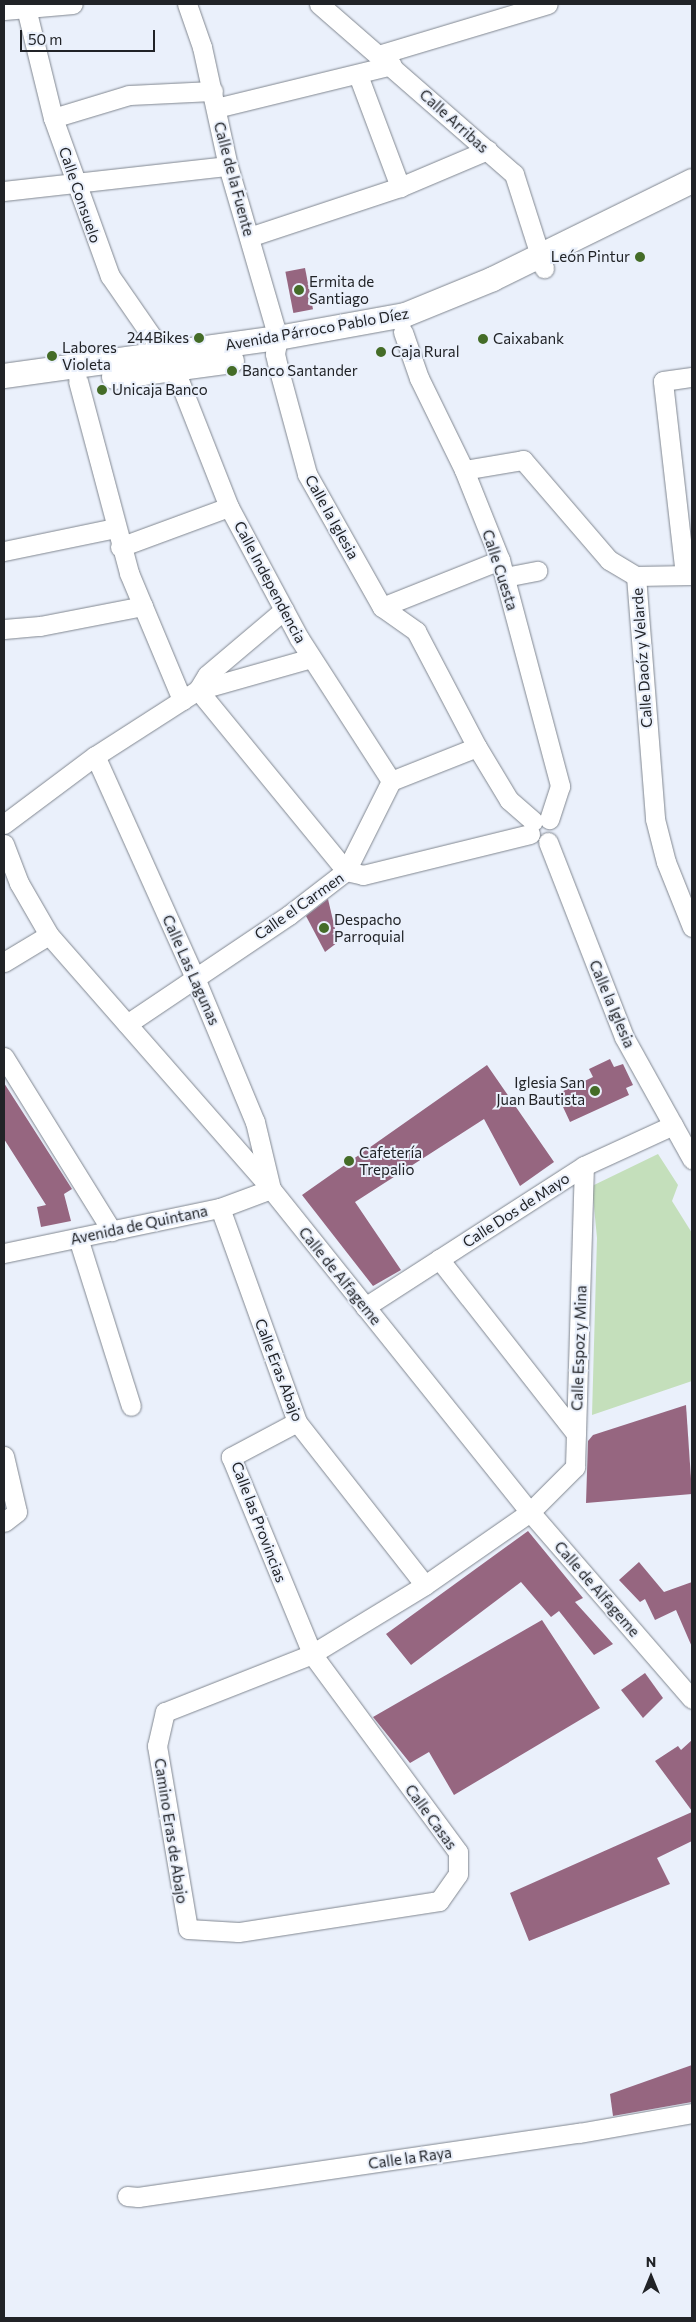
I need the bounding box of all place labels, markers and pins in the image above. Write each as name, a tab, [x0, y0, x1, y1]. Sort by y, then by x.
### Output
place label: León Pintur	[551, 248, 630, 266]
marker: León Pintur	[634, 251, 646, 263]
place label: Ermita de Santiago	[309, 272, 374, 307]
marker: Ermita de Santiago	[293, 284, 305, 296]
place label: 244Bikes	[127, 329, 189, 347]
place label: Caixabank	[493, 330, 564, 348]
marker: 244Bikes	[193, 332, 205, 344]
marker: Caixabank	[477, 333, 489, 345]
place label: Labores Violeta	[62, 338, 117, 373]
place label: Caja Rural	[391, 343, 460, 361]
marker: Caja Rural	[375, 346, 387, 358]
marker: Labores Violeta	[46, 350, 58, 362]
place label: Banco Santander	[242, 362, 358, 380]
marker: Banco Santander	[226, 365, 238, 377]
place label: Unicaja Banco	[112, 381, 208, 399]
marker: Unicaja Banco	[96, 384, 108, 396]
place label: Despacho Parroquial	[334, 910, 405, 945]
marker: Despacho Parroquial	[318, 922, 330, 934]
place label: Iglesia San Juan Bautista	[496, 1073, 585, 1108]
marker: Iglesia San Juan Bautista	[589, 1085, 601, 1097]
place label: Cafetería Trepalio	[359, 1143, 422, 1178]
marker: Cafetería Trepalio	[343, 1155, 355, 1167]

